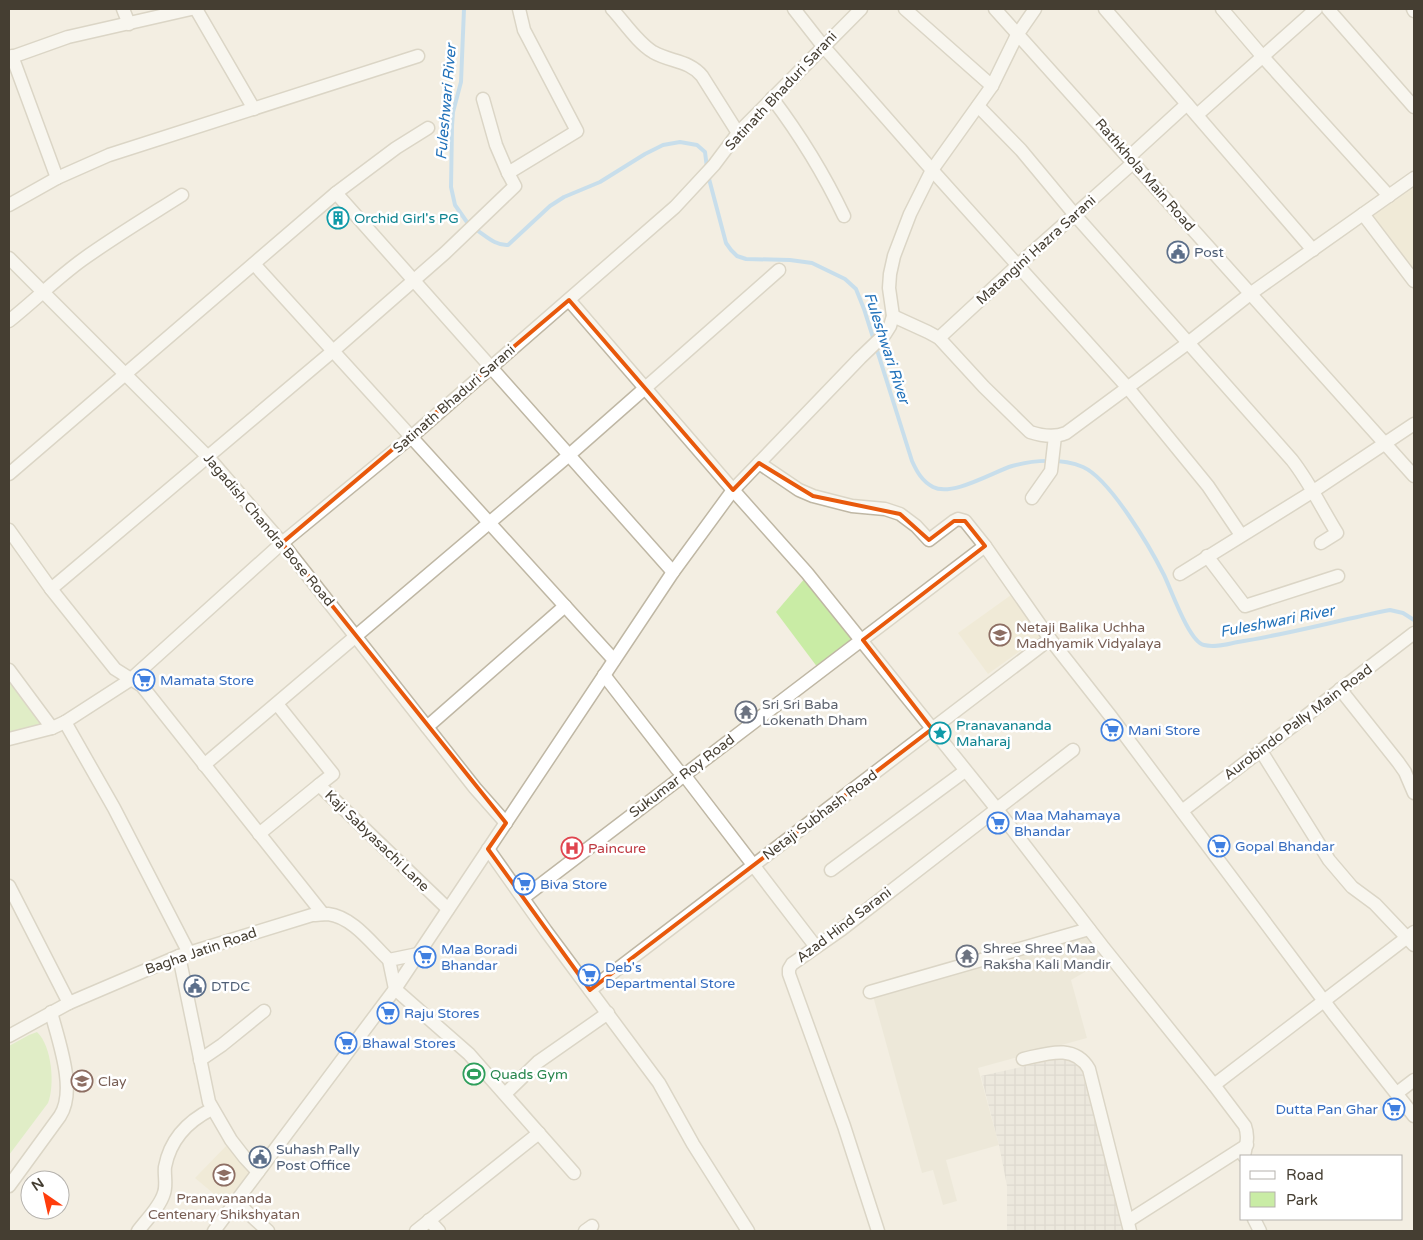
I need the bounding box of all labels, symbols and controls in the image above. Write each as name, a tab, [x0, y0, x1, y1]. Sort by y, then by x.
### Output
street label: Satinath Bhaduri Sarani	[721, 28, 841, 154]
water label: Fuleshwari River	[432, 41, 460, 161]
street label: Rathkhola Main Road	[1092, 115, 1198, 235]
street label: Matangini Hazra Sarani	[973, 192, 1099, 308]
building icon: Orchid Girl's PG	[326, 206, 350, 230]
place label: Orchid Girl's PG	[354, 210, 459, 227]
public building icon: Post	[1166, 240, 1190, 264]
place label: Post	[1194, 244, 1224, 261]
water label: Fuleshwari River	[860, 290, 914, 408]
street label: Satinath Bhaduri Sarani	[389, 341, 519, 457]
street label: Jagadish Chandra Bose Road	[200, 450, 338, 610]
water label: Fuleshwari River	[1218, 601, 1338, 641]
place label: Netaji Balika Uchha Madhyamik Vidyalaya	[1016, 619, 1161, 652]
school or university icon: Netaji Balika Uchha Madhyamik Vidyalaya	[988, 623, 1012, 647]
street label: Aurobindo Pally Main Road	[1220, 661, 1376, 783]
supermarket icon: Mamata Store	[132, 668, 156, 692]
place label: Mamata Store	[160, 672, 254, 689]
place label: Sri Sri Baba Lokenath Dham	[762, 696, 867, 729]
temple icon: Sri Sri Baba Lokenath Dham	[734, 700, 758, 724]
place label: Pranavananda Maharaj	[956, 717, 1052, 750]
supermarket icon: Mani Store	[1100, 718, 1124, 742]
place icon: Pranavananda Maharaj	[928, 721, 952, 745]
place label: Mani Store	[1128, 722, 1200, 739]
street label: Sukumar Roy Road	[626, 731, 738, 821]
street label: Netaji Subhash Road	[759, 766, 881, 864]
street label: Kaji Sabyasachi Lane	[321, 787, 433, 895]
place label: Maa Mahamaya Bhandar	[1014, 807, 1121, 840]
supermarket icon: Maa Mahamaya Bhandar	[986, 811, 1010, 835]
supermarket icon: Gopal Bhandar	[1207, 834, 1231, 858]
hospital icon: Paincure	[560, 836, 584, 860]
place label: Gopal Bhandar	[1235, 838, 1335, 855]
place label: Paincure	[588, 840, 646, 857]
supermarket icon: Biva Store	[512, 872, 536, 896]
place label: Biva Store	[540, 876, 607, 893]
street label: Azad Hind Sarani	[793, 884, 895, 966]
street label: Bagha Jatin Road	[143, 924, 259, 978]
place label: Shree Shree Maa Raksha Kali Mandir	[983, 940, 1111, 973]
place label: Maa Boradi Bhandar	[441, 941, 518, 974]
temple icon: Shree Shree Maa Raksha Kali Mandir	[955, 944, 979, 968]
supermarket icon: Maa Boradi Bhandar	[413, 945, 437, 969]
place label: Deb's Departmental Store	[605, 959, 735, 992]
supermarket icon: Deb's Departmental Store	[577, 963, 601, 987]
public building icon: DTDC	[183, 974, 207, 998]
place label: DTDC	[211, 978, 250, 995]
supermarket icon: Raju Stores	[376, 1001, 400, 1025]
place label: Raju Stores	[404, 1005, 480, 1022]
supermarket icon: Bhawal Stores	[334, 1031, 358, 1055]
place label: Bhawal Stores	[362, 1035, 456, 1052]
sports icon: Quads Gym	[462, 1062, 486, 1086]
place label: Quads Gym	[490, 1066, 568, 1083]
school or university icon: Clay	[70, 1069, 94, 1093]
place label: Clay	[98, 1073, 127, 1090]
supermarket icon: Dutta Pan Ghar	[1382, 1097, 1406, 1121]
place label: Dutta Pan Ghar	[1275, 1101, 1379, 1118]
place label: Suhash Pally Post Office	[276, 1141, 360, 1174]
public building icon: Suhash Pally Post Office	[248, 1145, 272, 1169]
legend	[1240, 1155, 1403, 1220]
school or university icon: Pranavananda Centenary Shikshyatan	[212, 1163, 236, 1187]
text: Road	[1286, 1166, 1324, 1184]
north arrow	[20, 1170, 70, 1220]
text: N	[29, 1174, 47, 1195]
place label: Pranavananda Centenary Shikshyatan	[148, 1190, 300, 1223]
text: Park	[1286, 1191, 1318, 1209]

